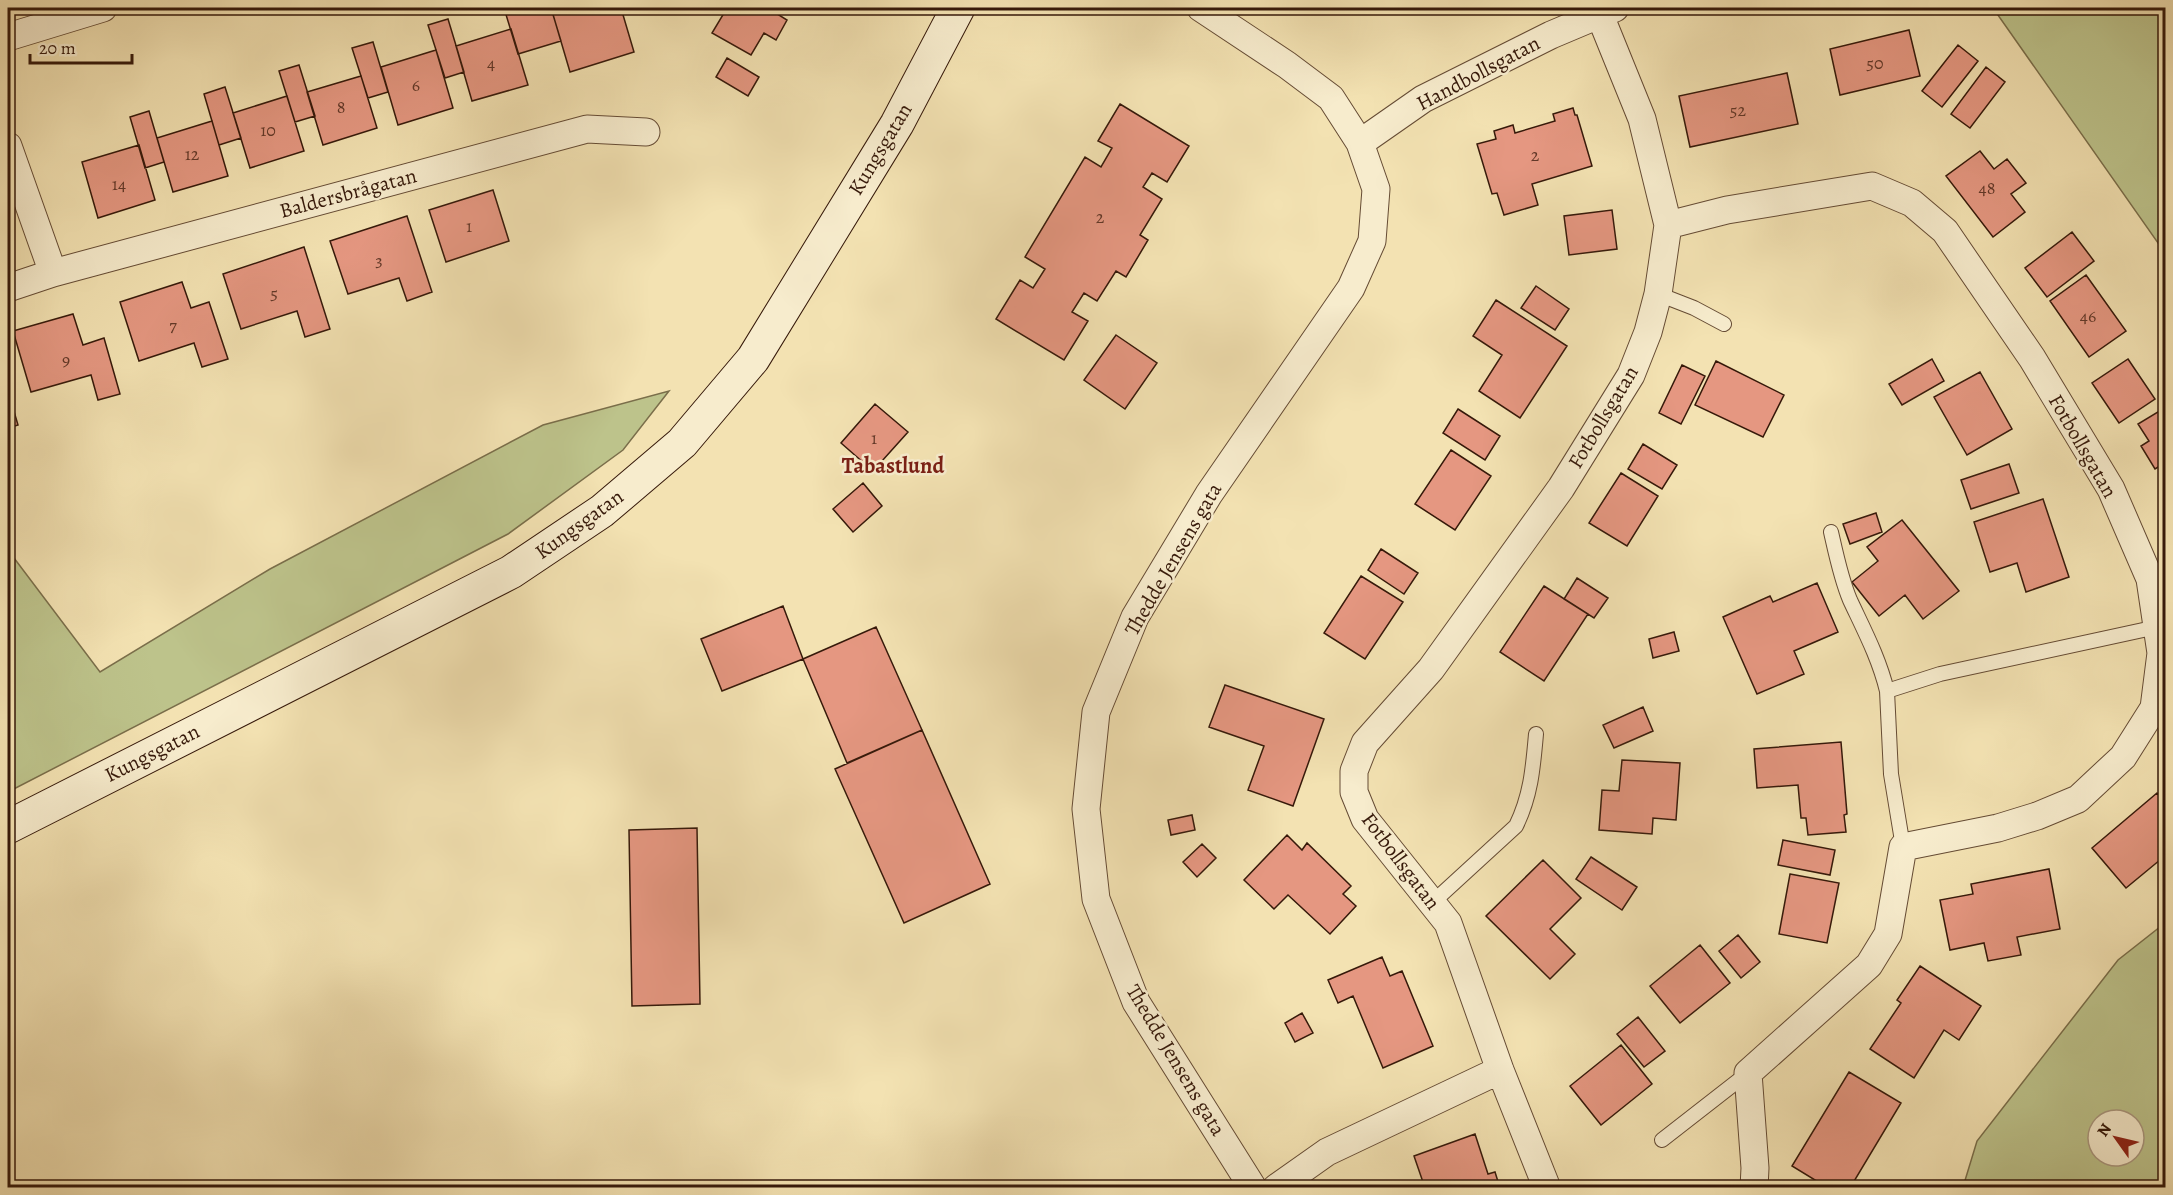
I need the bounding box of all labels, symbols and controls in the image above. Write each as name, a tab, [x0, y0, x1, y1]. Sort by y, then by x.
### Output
scale bar	[30, 27, 132, 65]
street label: Handbollsgatan	[1411, 29, 1545, 117]
text: 20 m	[39, 36, 76, 60]
house number: 4	[487, 51, 495, 75]
house number: 50	[1866, 51, 1884, 75]
house number: 6	[412, 73, 420, 97]
house number: 8	[337, 95, 345, 119]
street label: Kungsgatan	[842, 98, 918, 200]
house number: 52	[1730, 98, 1747, 122]
house number: 10	[260, 118, 276, 142]
house number: 12	[185, 142, 200, 166]
house number: 2	[1531, 143, 1540, 167]
street label: Baldersbrågatan	[276, 161, 420, 225]
house number: 14	[112, 172, 126, 196]
house number: 48	[1979, 176, 1995, 200]
house number: 2	[1096, 205, 1105, 229]
house number: 1	[466, 214, 472, 238]
house number: 3	[375, 248, 383, 272]
house number: 5	[270, 281, 278, 305]
house number: 46	[2080, 304, 2096, 328]
house number: 7	[169, 313, 177, 337]
house number: 9	[62, 348, 70, 372]
street label: Fotbollsgatan	[1561, 360, 1645, 474]
street label: Fotbollsgatan	[2042, 389, 2124, 503]
house number: 1	[871, 426, 877, 450]
district label: Tabastlund	[842, 451, 944, 481]
street label: Thedde Jensens gata	[1118, 477, 1228, 640]
street label: Kungsgatan	[529, 482, 629, 566]
street label: Kungsgatan	[100, 717, 204, 789]
street label: Fotbollsgatan	[1355, 807, 1447, 915]
street label: Thedde Jensens gata	[1120, 979, 1232, 1141]
north arrow	[2086, 1108, 2146, 1168]
text: N	[2092, 1119, 2117, 1141]

